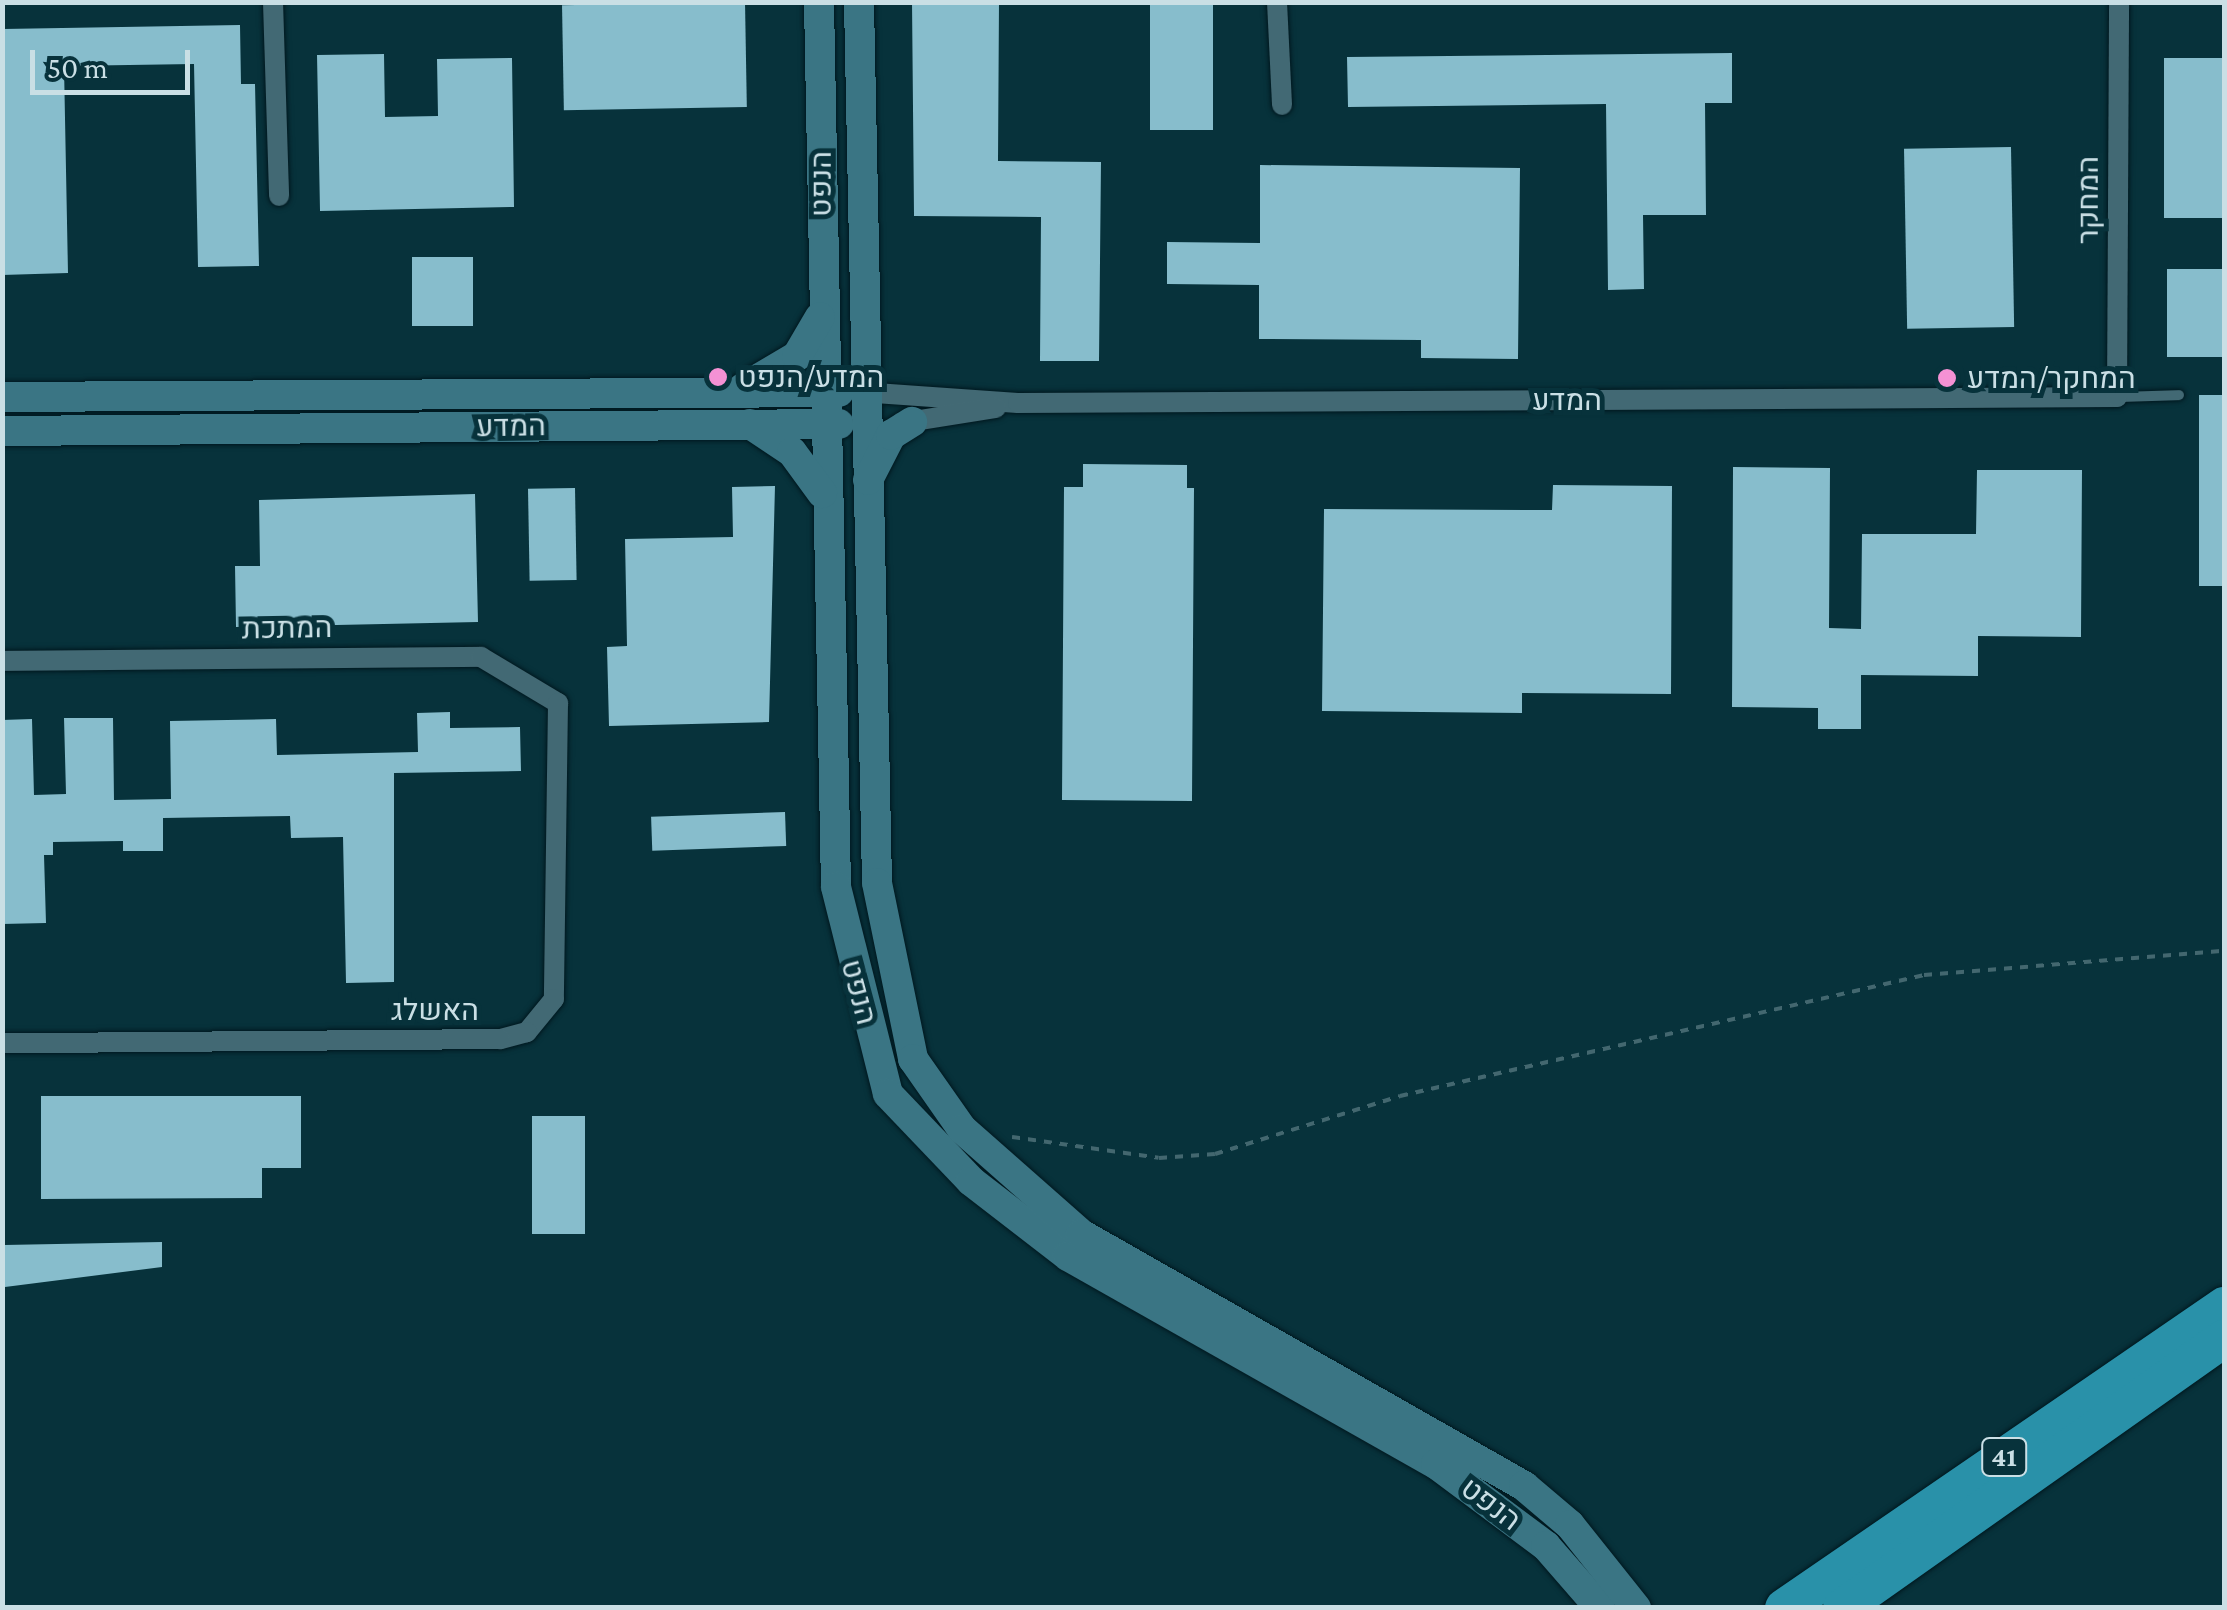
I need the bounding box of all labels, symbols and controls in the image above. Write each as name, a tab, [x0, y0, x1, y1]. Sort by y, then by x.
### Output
scale bar	[35, 30, 195, 92]
text: 50 m	[47, 51, 108, 84]
street label: הנפט	[803, 151, 839, 217]
street label: המחקר	[2070, 156, 2106, 244]
place label: המדע/הנפט	[738, 359, 884, 395]
place label: המחקר/המדע	[1967, 360, 2136, 396]
marker: המדע/הנפט	[707, 366, 729, 388]
marker: המחקר/המדע	[1936, 367, 1958, 389]
street label: המדע	[1532, 382, 1602, 418]
street label: המדע	[476, 407, 546, 445]
street label: המתכת	[242, 609, 332, 647]
street label: הנפט	[833, 956, 885, 1028]
street label: האשלג	[391, 992, 479, 1028]
road number: 41	[1979, 1434, 2029, 1480]
street label: הנפט	[1454, 1470, 1528, 1538]

